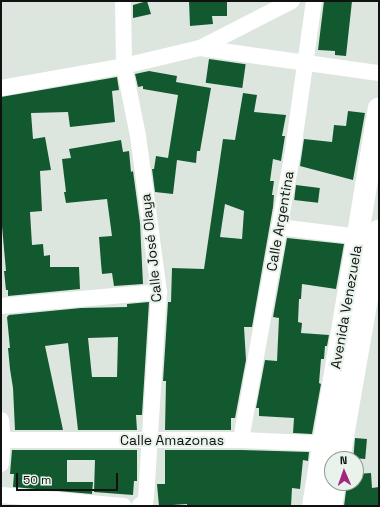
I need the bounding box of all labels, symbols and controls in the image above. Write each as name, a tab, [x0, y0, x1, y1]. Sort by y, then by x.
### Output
street label: Calle Argentina	[263, 169, 297, 273]
street label: Calle José Olaya	[137, 193, 165, 303]
street label: Avenida Venezuela	[327, 244, 365, 370]
street label: Calle Amazonas	[120, 432, 224, 448]
north arrow	[324, 451, 364, 491]
text: N	[340, 453, 348, 467]
scale bar	[18, 465, 120, 491]
text: 50 m	[23, 472, 51, 488]

